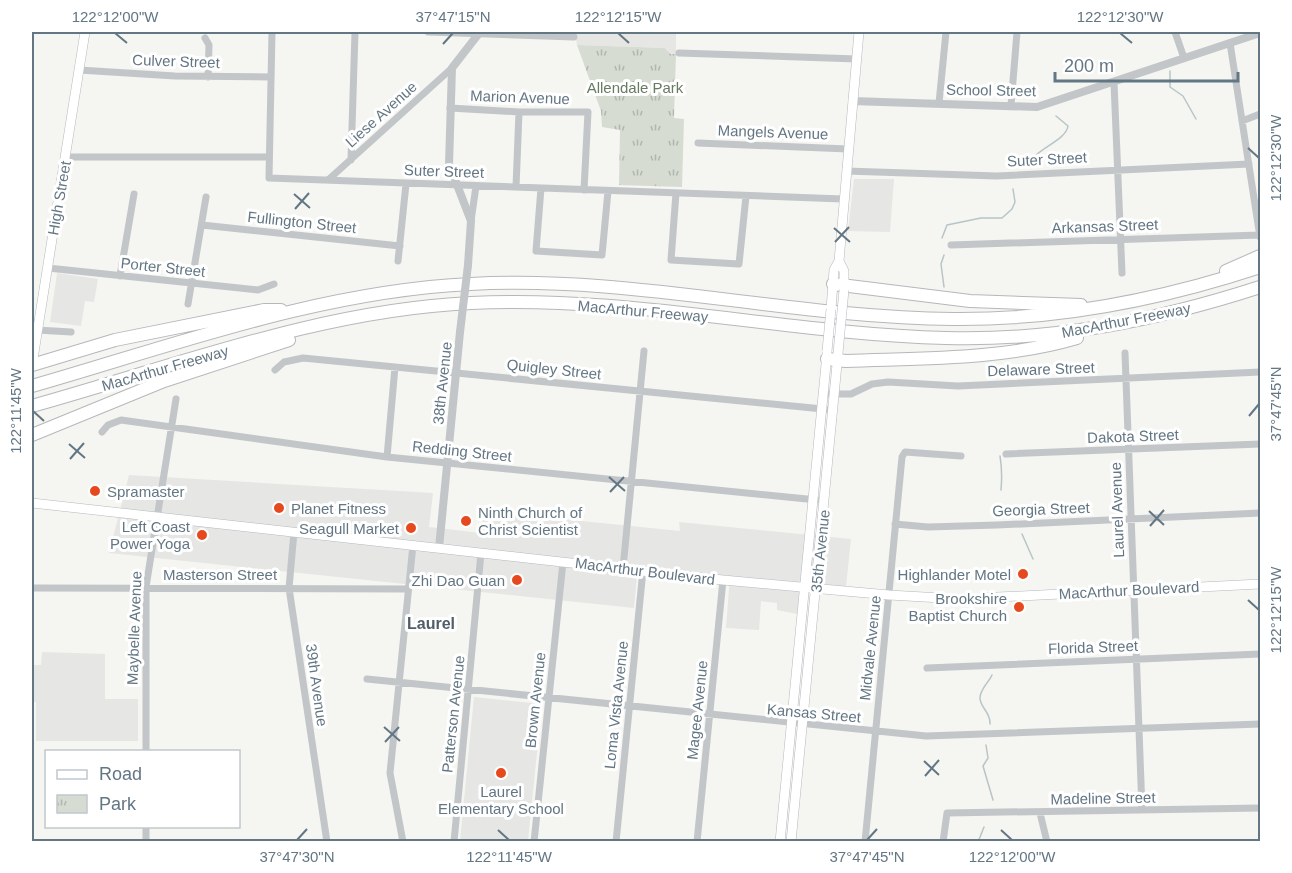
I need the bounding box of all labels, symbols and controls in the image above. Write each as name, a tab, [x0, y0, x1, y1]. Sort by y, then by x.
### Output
text: 122°12'00"W	[72, 8, 159, 25]
text: 37°47'15"N	[415, 8, 491, 25]
text: 122°12'15"W	[575, 8, 662, 25]
text: 122°12'30"W	[1077, 8, 1164, 25]
scale bar	[1055, 45, 1238, 83]
street label: Culver Street	[132, 51, 221, 71]
text: 200 m	[1064, 56, 1114, 76]
street label: Liese Avenue	[342, 78, 420, 150]
park label: Allendale Park	[587, 79, 684, 96]
street label: School Street	[946, 81, 1037, 99]
street label: Marion Avenue	[470, 87, 570, 107]
text: 122°12'30"W	[1267, 114, 1284, 201]
street label: Mangels Avenue	[717, 122, 829, 142]
street label: Suter Street	[1007, 148, 1088, 170]
street label: High Street	[44, 159, 74, 236]
street label: Suter Street	[404, 161, 485, 181]
street label: Fullington Street	[247, 208, 358, 236]
street label: Arkansas Street	[1051, 216, 1159, 236]
street label: Porter Street	[120, 254, 207, 280]
street label: MacArthur Freeway	[577, 297, 709, 325]
street label: MacArthur Freeway	[1060, 299, 1192, 341]
street label: 38th Avenue	[429, 341, 455, 425]
street label: MacArthur Freeway	[100, 342, 231, 394]
street label: Quigley Street	[506, 356, 603, 383]
street label: Delaware Street	[987, 359, 1096, 379]
text: 37°47'45"N	[1267, 366, 1284, 442]
text: 122°11'45"W	[7, 367, 24, 454]
street label: Dakota Street	[1087, 426, 1180, 446]
street label: Redding Street	[411, 437, 513, 465]
street label: Laurel Avenue	[1107, 462, 1127, 558]
place label: Spramaster	[107, 483, 185, 500]
marker: Spramaster	[88, 484, 102, 498]
street label: Georgia Street	[992, 499, 1091, 519]
place label: Planet Fitness	[291, 500, 386, 517]
marker: Planet Fitness	[272, 501, 286, 515]
place label: Ninth Church of Christ Scientist	[478, 504, 583, 538]
street label: 35th Avenue	[807, 509, 833, 593]
marker: Ninth Church of Christ Scientist	[459, 514, 473, 528]
place label: Left Coast Power Yoga	[110, 518, 191, 552]
place label: Seagull Market	[299, 520, 400, 537]
marker: Seagull Market	[404, 521, 418, 535]
marker: Left Coast Power Yoga	[195, 528, 209, 542]
street label: MacArthur Boulevard	[574, 554, 716, 588]
street label: Masterson Street	[163, 566, 278, 583]
place label: Highlander Motel	[898, 566, 1011, 583]
text: 122°12'15"W	[1267, 566, 1284, 653]
marker: Highlander Motel	[1016, 567, 1030, 581]
street label: Maybelle Avenue	[124, 571, 144, 685]
place label: Zhi Dao Guan	[412, 572, 505, 589]
marker: Zhi Dao Guan	[510, 573, 524, 587]
street label: MacArthur Boulevard	[1058, 578, 1200, 602]
place label: Brookshire Baptist Church	[909, 590, 1007, 624]
street label: Midvale Avenue	[856, 595, 884, 701]
marker: Brookshire Baptist Church	[1012, 600, 1026, 614]
district label: Laurel	[407, 615, 455, 632]
street label: Florida Street	[1048, 637, 1139, 657]
street label: Loma Vista Avenue	[601, 640, 631, 770]
street label: 39th Avenue	[303, 643, 331, 727]
street label: Brown Avenue	[522, 651, 548, 749]
street label: Patterson Avenue	[438, 654, 468, 774]
street label: Magee Avenue	[683, 659, 711, 761]
street label: Kansas Street	[766, 700, 863, 726]
legend	[45, 750, 240, 828]
text: Road	[99, 764, 142, 784]
marker: Laurel Elementary School	[494, 766, 508, 780]
place label: Laurel Elementary School	[438, 783, 564, 817]
street label: Madeline Street	[1050, 789, 1157, 807]
text: Park	[99, 794, 137, 814]
text: 37°47'30"N	[259, 848, 335, 865]
text: 122°11'45"W	[466, 848, 553, 865]
text: 37°47'45"N	[829, 848, 905, 865]
text: 122°12'00"W	[969, 848, 1056, 865]

